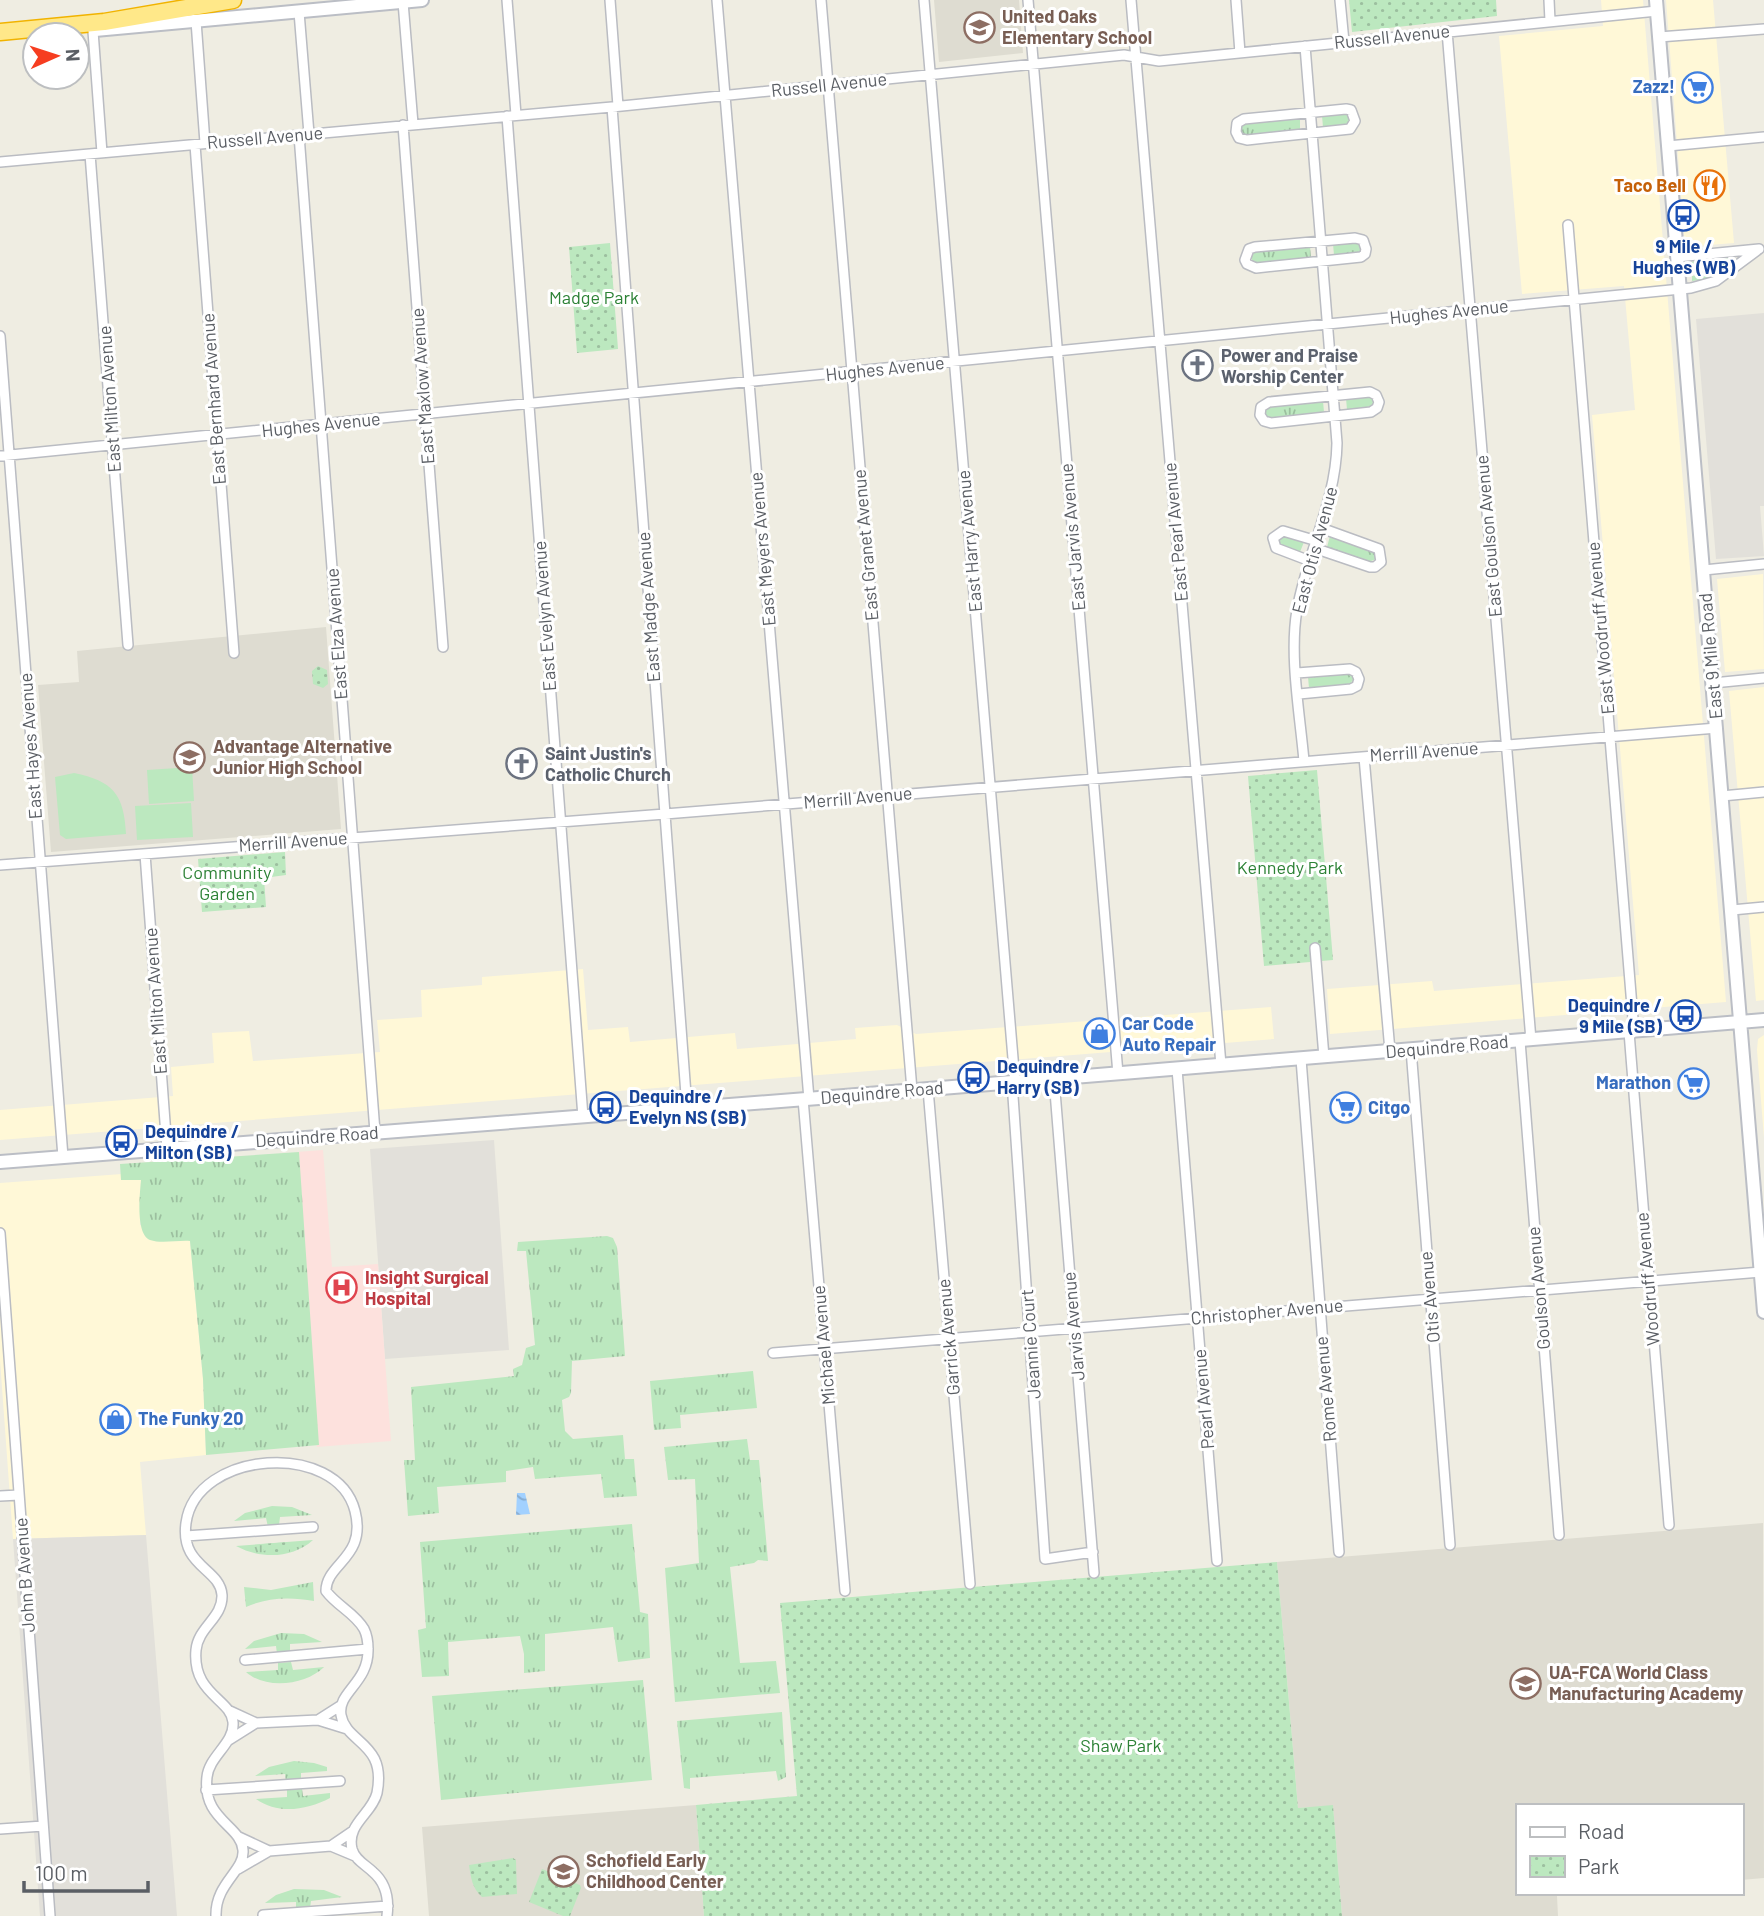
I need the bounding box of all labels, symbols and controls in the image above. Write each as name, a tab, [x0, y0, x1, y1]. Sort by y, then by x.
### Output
place label: United Oaks Elementary School	[1002, 5, 1152, 48]
school or university icon: United Oaks Elementary School	[962, 10, 996, 44]
street label: Russell Avenue	[1333, 19, 1451, 53]
north arrow	[21, 21, 91, 91]
text: N	[62, 48, 85, 62]
street label: Russell Avenue	[770, 67, 888, 101]
supermarket icon: Zazz!	[1681, 70, 1715, 104]
place label: Zazz!	[1633, 75, 1675, 97]
street label: Russell Avenue	[206, 121, 324, 153]
restaurant icon: Taco Bell	[1692, 169, 1726, 203]
place label: Taco Bell	[1614, 174, 1686, 196]
bus stop icon: 9 Mile / Hughes (WB)	[1667, 199, 1701, 233]
place label: 9 Mile / Hughes (WB)	[1633, 235, 1736, 278]
park label: Madge Park	[549, 286, 639, 308]
street label: Hughes Avenue	[1388, 294, 1509, 328]
street label: East Maxlow Avenue	[406, 307, 438, 465]
street label: East Bernhard Avenue	[196, 313, 230, 486]
street label: East Milton Avenue	[93, 325, 125, 473]
place label: Power and Praise Worship Center	[1221, 344, 1358, 387]
church icon: Power and Praise Worship Center	[1181, 349, 1215, 383]
street label: Hughes Avenue	[824, 351, 945, 385]
street label: Hughes Avenue	[260, 407, 381, 441]
street label: East Goulson Avenue	[1470, 454, 1506, 618]
street label: East Jarvis Avenue	[1055, 462, 1089, 612]
street label: East Pearl Avenue	[1158, 462, 1192, 602]
street label: East Granet Avenue	[847, 468, 883, 622]
street label: East Harry Avenue	[952, 469, 986, 613]
street label: East Meyers Avenue	[744, 471, 780, 627]
street label: East Otis Avenue	[1286, 484, 1342, 616]
street label: East Madge Avenue	[632, 531, 664, 683]
street label: East Evelyn Avenue	[528, 540, 560, 692]
street label: East Woodruff Avenue	[1582, 541, 1619, 715]
street label: East Elza Avenue	[320, 568, 352, 701]
street label: East 9 Mile Road	[1694, 592, 1726, 720]
street label: East Hayes Avenue	[14, 672, 46, 820]
place label: Advantage Alternative Junior High School	[213, 735, 392, 778]
street label: Merrill Avenue	[1369, 736, 1479, 766]
school or university icon: Advantage Alternative Junior High School	[173, 740, 207, 774]
place label: Saint Justin's Catholic Church	[545, 742, 671, 785]
church icon: Saint Justin's Catholic Church	[505, 747, 539, 781]
street label: Merrill Avenue	[803, 781, 913, 813]
street label: Merrill Avenue	[238, 826, 348, 856]
park label: Kennedy Park	[1237, 856, 1343, 878]
park label: Community Garden	[182, 861, 272, 904]
street label: East Milton Avenue	[139, 927, 171, 1075]
place label: Dequindre / 9 Mile (SB)	[1568, 994, 1663, 1037]
bus stop icon: Dequindre / 9 Mile (SB)	[1668, 999, 1702, 1033]
place label: Car Code Auto Repair	[1122, 1012, 1216, 1055]
shop icon: Car Code Auto Repair	[1082, 1017, 1116, 1051]
street label: Dequindre Road	[1384, 1030, 1510, 1062]
place label: Dequindre / Harry (SB)	[997, 1055, 1091, 1098]
bus stop icon: Dequindre / Harry (SB)	[957, 1060, 991, 1094]
supermarket icon: Marathon	[1677, 1066, 1711, 1100]
place label: Marathon	[1596, 1071, 1671, 1093]
street label: Dequindre Road	[819, 1076, 945, 1108]
place label: Dequindre / Evelyn NS (SB)	[629, 1085, 746, 1128]
bus stop icon: Dequindre / Evelyn NS (SB)	[589, 1090, 623, 1124]
supermarket icon: Citgo	[1328, 1091, 1362, 1125]
place label: Citgo	[1368, 1096, 1410, 1118]
place label: Dequindre / Milton (SB)	[145, 1120, 239, 1163]
street label: Dequindre Road	[254, 1121, 379, 1151]
bus stop icon: Dequindre / Milton (SB)	[105, 1125, 139, 1159]
street label: Woodruff Avenue	[1630, 1211, 1664, 1347]
street label: Goulson Avenue	[1522, 1226, 1554, 1351]
street label: Otis Avenue	[1414, 1250, 1444, 1344]
place label: Insight Surgical Hospital	[365, 1266, 489, 1309]
hospital icon: Insight Surgical Hospital	[325, 1271, 359, 1305]
street label: Jarvis Avenue	[1057, 1271, 1089, 1381]
street label: Garrick Avenue	[932, 1278, 964, 1396]
street label: Michael Avenue	[807, 1284, 839, 1406]
street label: Jeannie Court	[1015, 1288, 1045, 1400]
street label: Christopher Avenue	[1190, 1293, 1344, 1329]
street label: Rome Avenue	[1309, 1335, 1341, 1443]
street label: Pearl Avenue	[1188, 1348, 1218, 1450]
shop icon: The Funky 20	[98, 1402, 132, 1436]
place label: The Funky 20	[138, 1407, 243, 1429]
street label: John B Avenue	[9, 1517, 39, 1633]
place label: UA-FCA World Class Manufacturing Academy	[1549, 1661, 1743, 1704]
school or university icon: UA-FCA World Class Manufacturing Academy	[1509, 1666, 1543, 1700]
park label: Shaw Park	[1080, 1734, 1162, 1756]
legend	[1516, 1804, 1743, 1895]
text: Road	[1578, 1818, 1624, 1843]
place label: Schofield Early Childhood Center	[586, 1849, 724, 1892]
scale bar	[24, 1850, 149, 1894]
text: Park	[1578, 1853, 1619, 1878]
school or university icon: Schofield Early Childhood Center	[546, 1854, 580, 1888]
text: 100 m	[35, 1860, 88, 1885]

